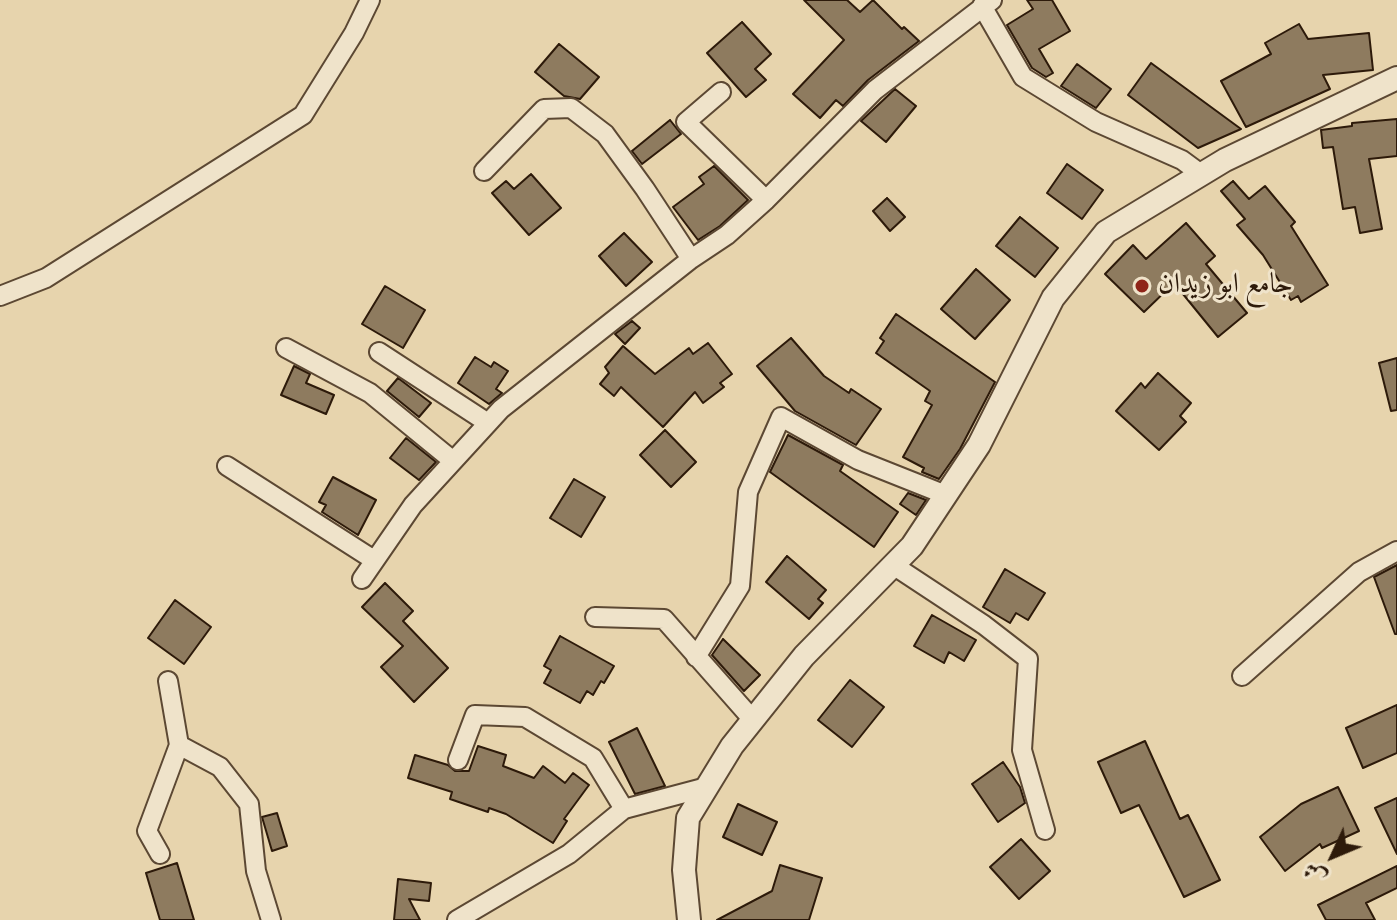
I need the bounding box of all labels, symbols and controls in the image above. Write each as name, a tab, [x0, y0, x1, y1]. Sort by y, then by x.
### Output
place label: جامع ابو زيدان	[1158, 269, 1293, 303]
marker: جامع ابو زيدان	[1133, 277, 1151, 295]
north arrow	[1293, 816, 1373, 896]
text: ش	[1298, 856, 1333, 890]

